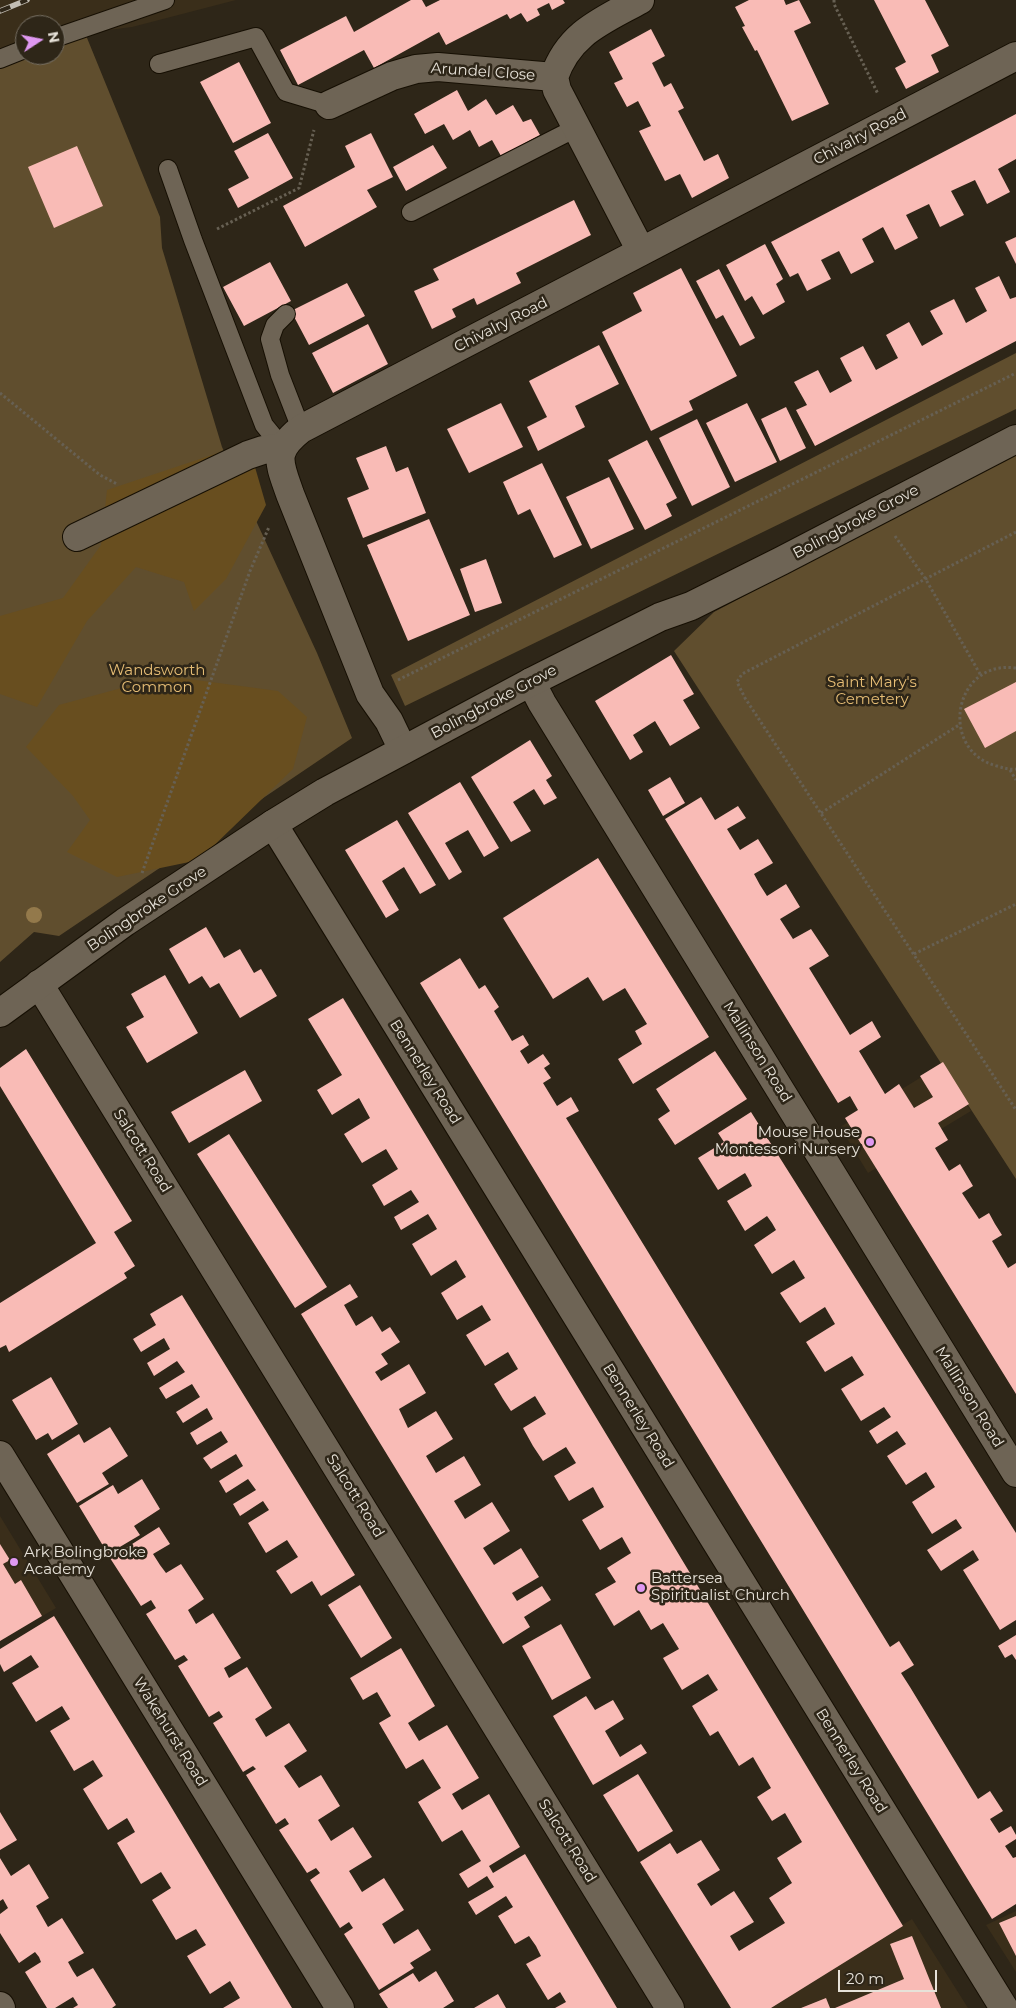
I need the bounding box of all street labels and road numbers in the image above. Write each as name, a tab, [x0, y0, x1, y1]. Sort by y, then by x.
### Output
street label: Arundel Close	[430, 59, 536, 85]
street label: Chivalry Road	[810, 105, 910, 169]
street label: Chivalry Road	[451, 294, 551, 356]
street label: Bolingbroke Grove	[790, 481, 922, 563]
street label: Bolingbroke Grove	[428, 661, 560, 743]
street label: Bolingbroke Grove	[84, 862, 210, 956]
street label: Mallinson Road	[719, 998, 795, 1106]
street label: Bennerley Road	[386, 1016, 464, 1128]
street label: Salcott Road	[109, 1106, 175, 1196]
street label: Mallinson Road	[931, 1343, 1007, 1451]
street label: Bennerley Road	[599, 1360, 677, 1472]
street label: Salcott Road	[322, 1451, 388, 1541]
street label: Wakehurst Road	[129, 1674, 211, 1790]
street label: Bennerley Road	[812, 1705, 890, 1817]
street label: Salcott Road	[534, 1796, 600, 1886]

